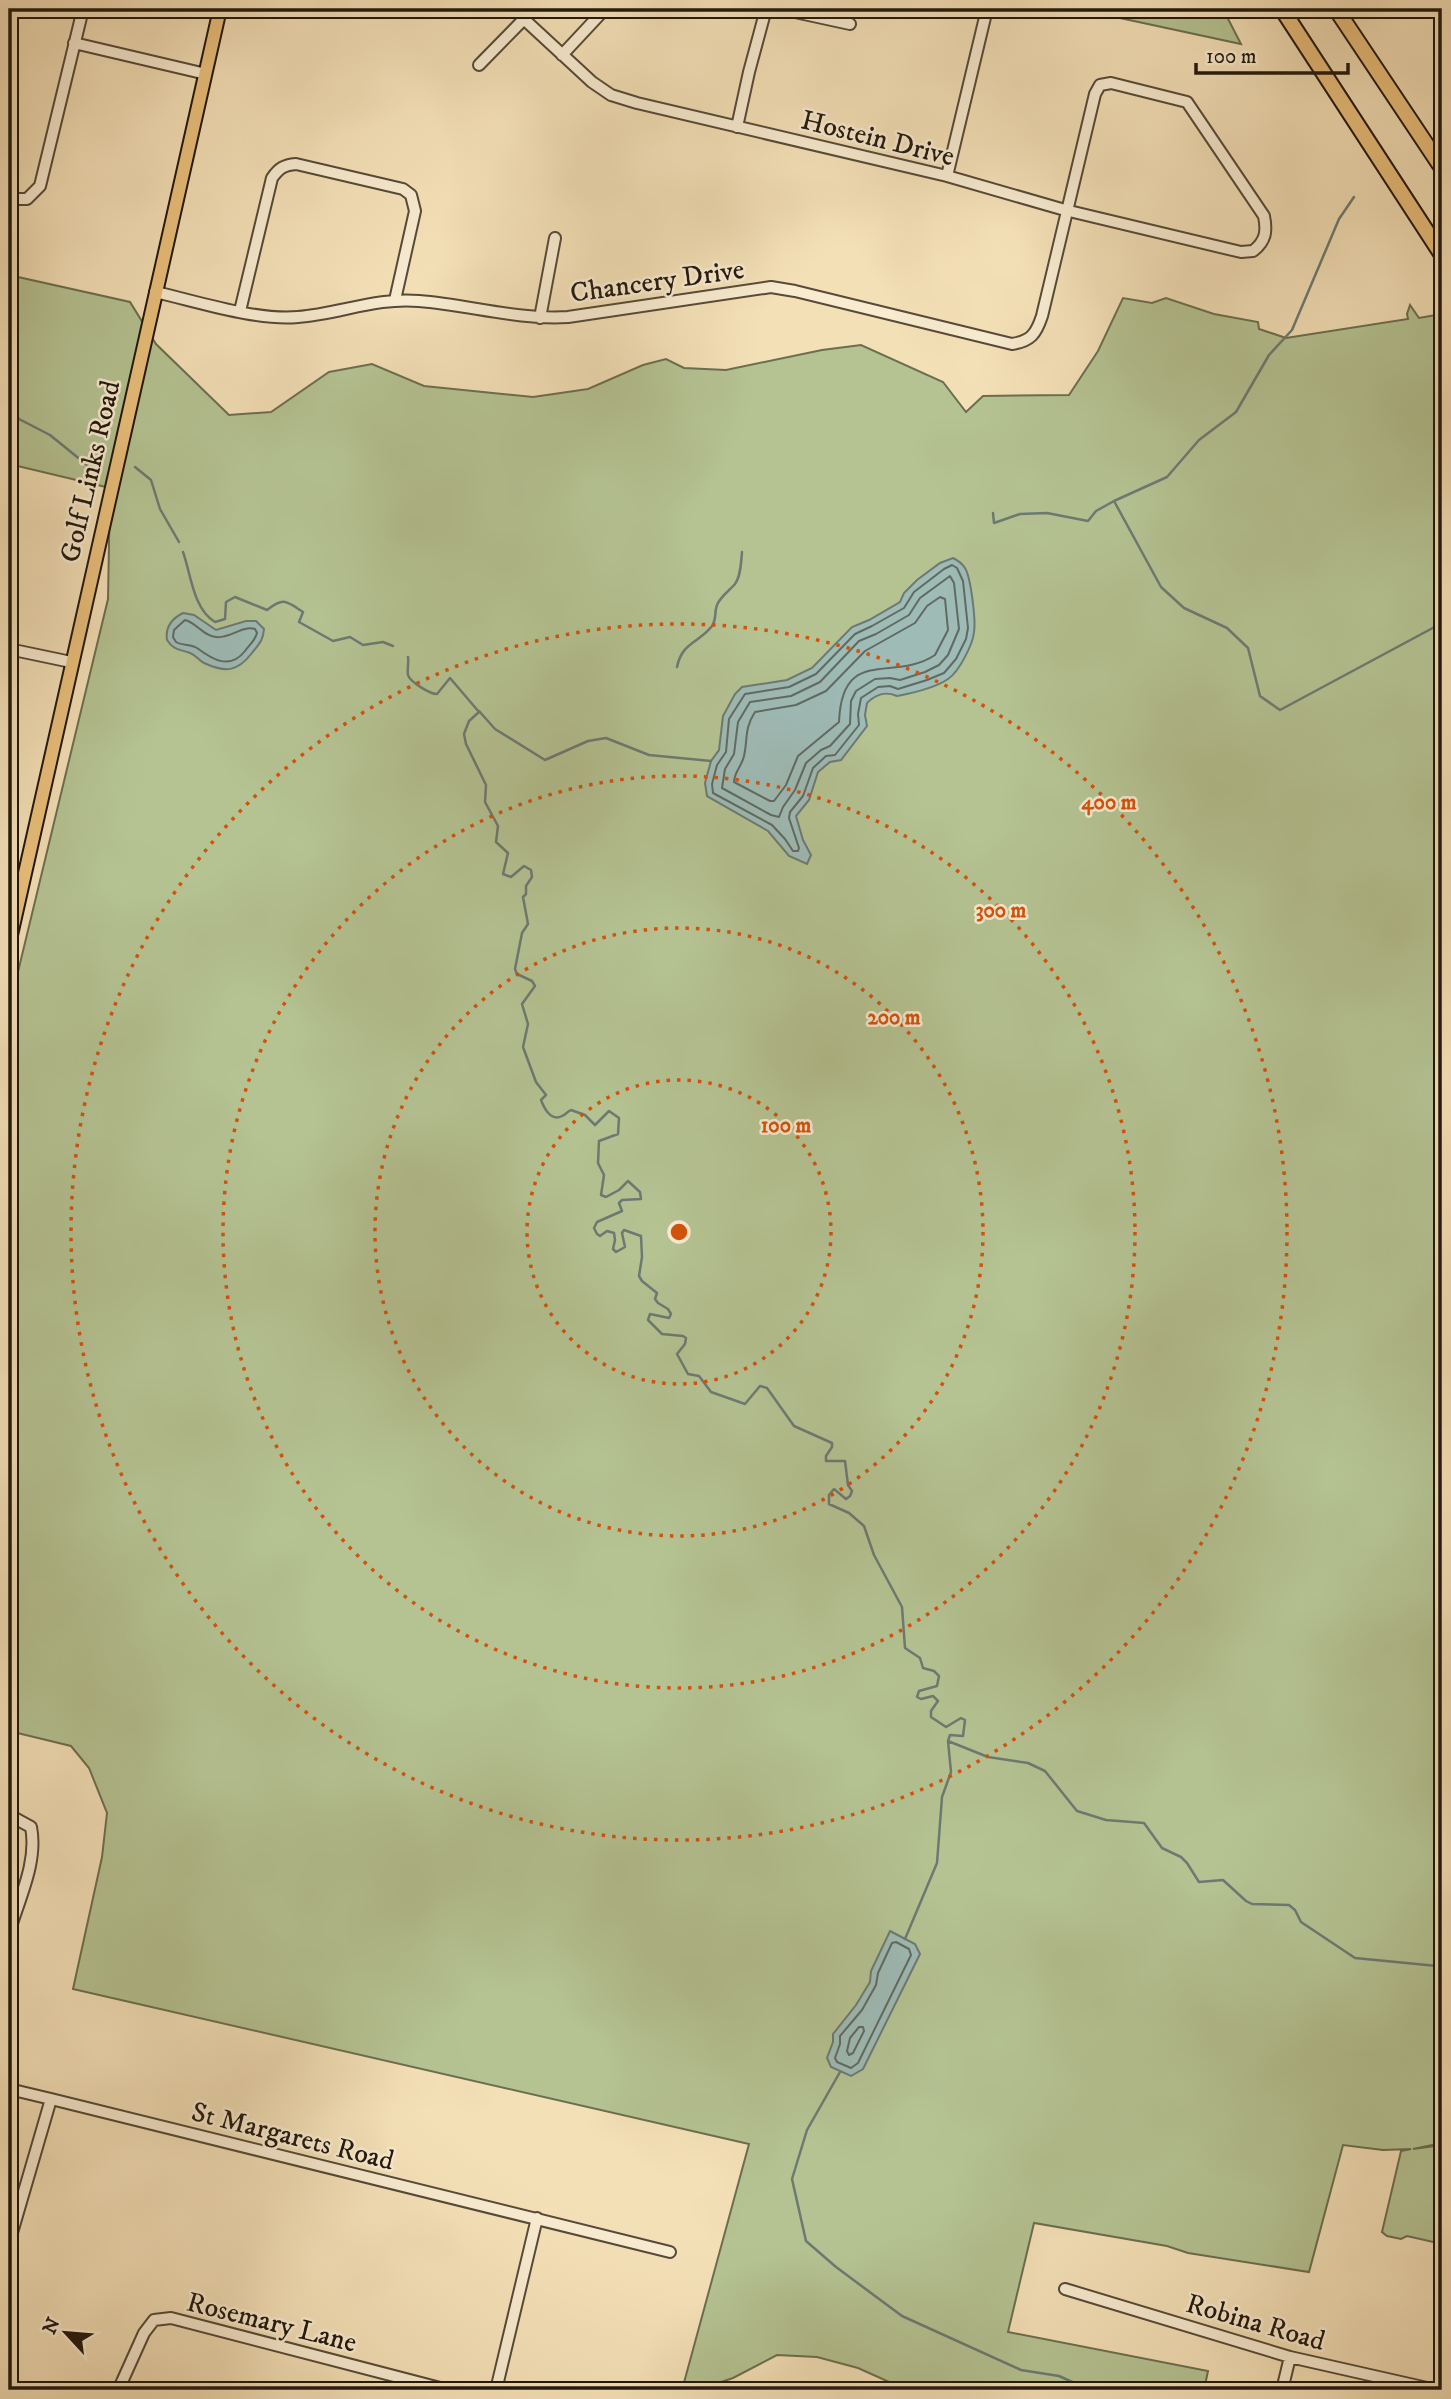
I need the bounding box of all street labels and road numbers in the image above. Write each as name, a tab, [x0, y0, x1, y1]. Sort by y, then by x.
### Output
street label: Hostein Drive	[797, 103, 958, 174]
street label: Chancery Drive	[568, 252, 747, 311]
street label: Golf Links Road	[53, 377, 128, 566]
street label: St Margarets Road	[188, 2094, 398, 2179]
street label: Rosemary Lane	[183, 2284, 360, 2360]
street label: Robina Road	[1182, 2286, 1329, 2359]

